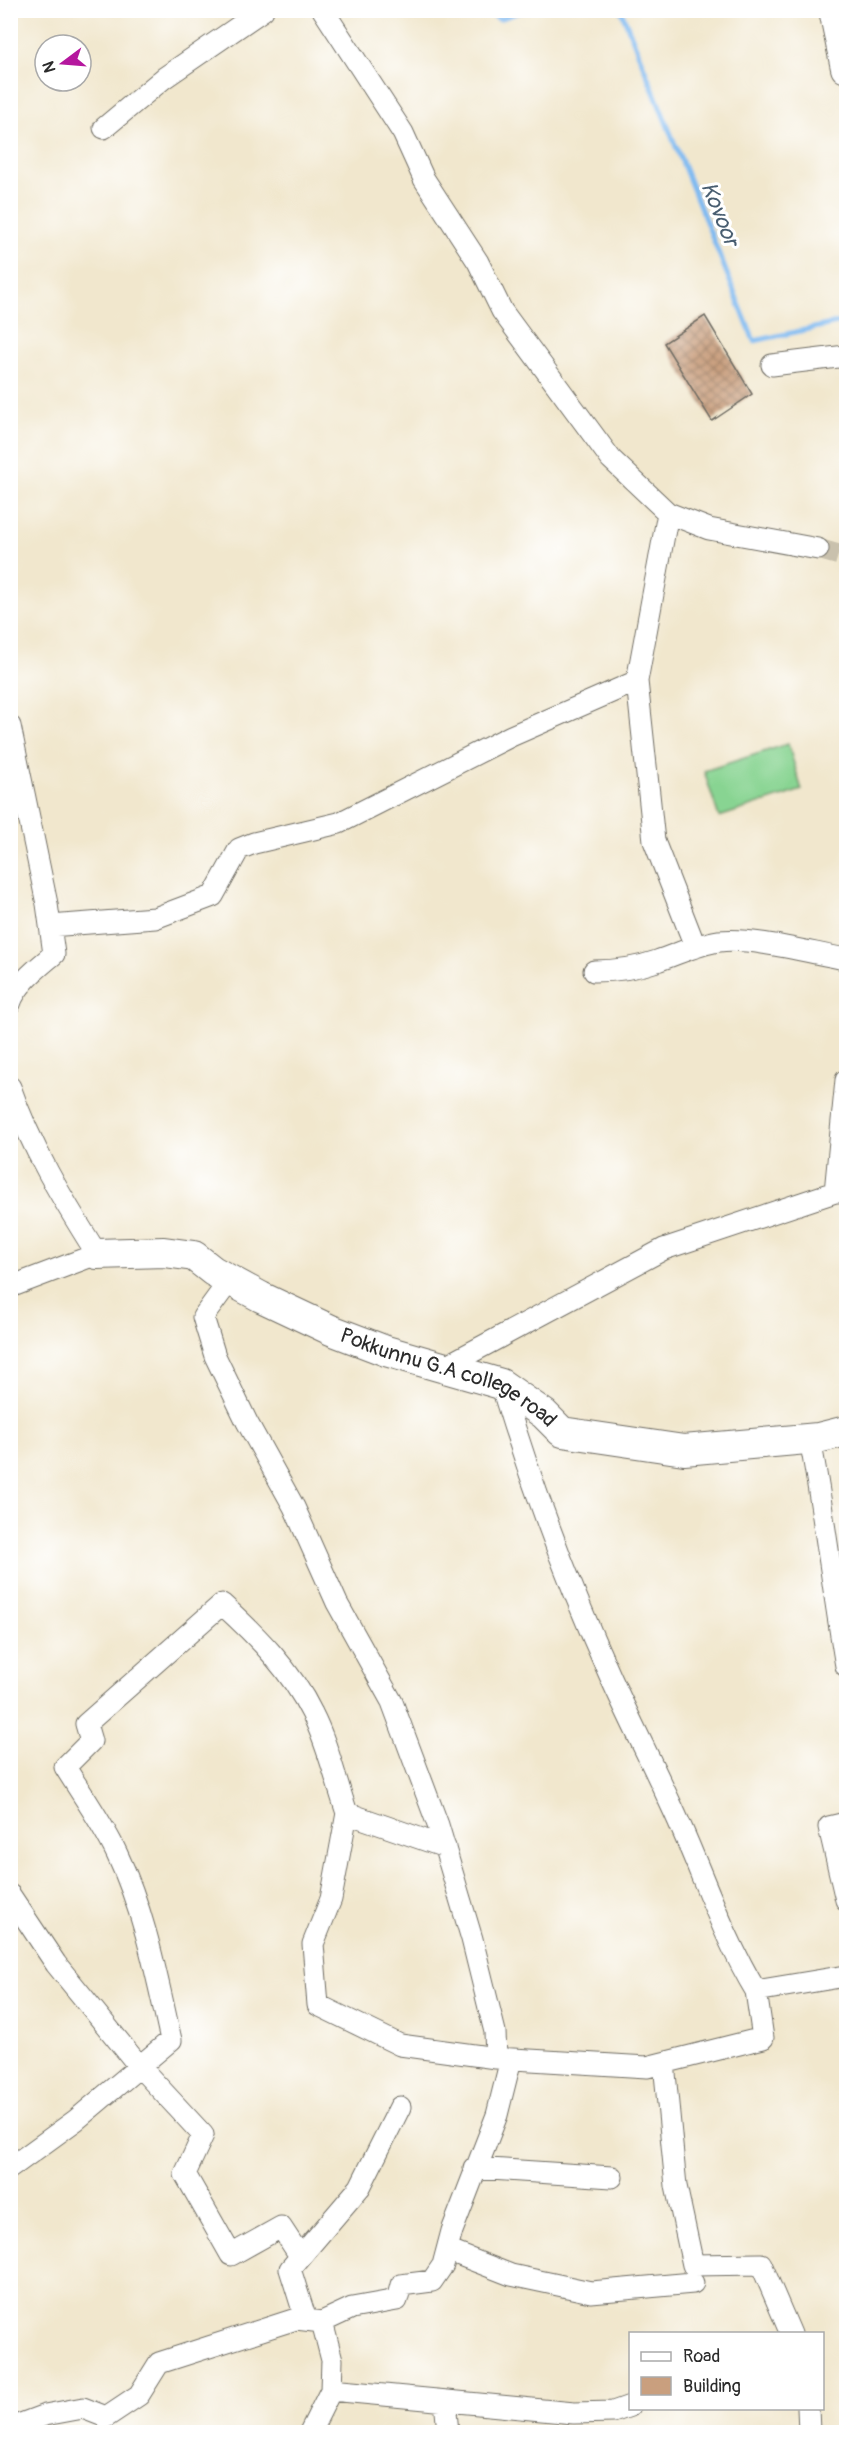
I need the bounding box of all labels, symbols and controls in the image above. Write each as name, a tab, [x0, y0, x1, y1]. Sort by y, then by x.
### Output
north arrow	[33, 33, 93, 93]
text: N	[38, 59, 61, 75]
water label: Kovoor	[695, 178, 747, 253]
street label: Pokkunnu G.A college road	[337, 1321, 563, 1433]
legend	[629, 2332, 824, 2410]
text: Road	[683, 2345, 720, 2368]
text: Building	[683, 2375, 741, 2398]

